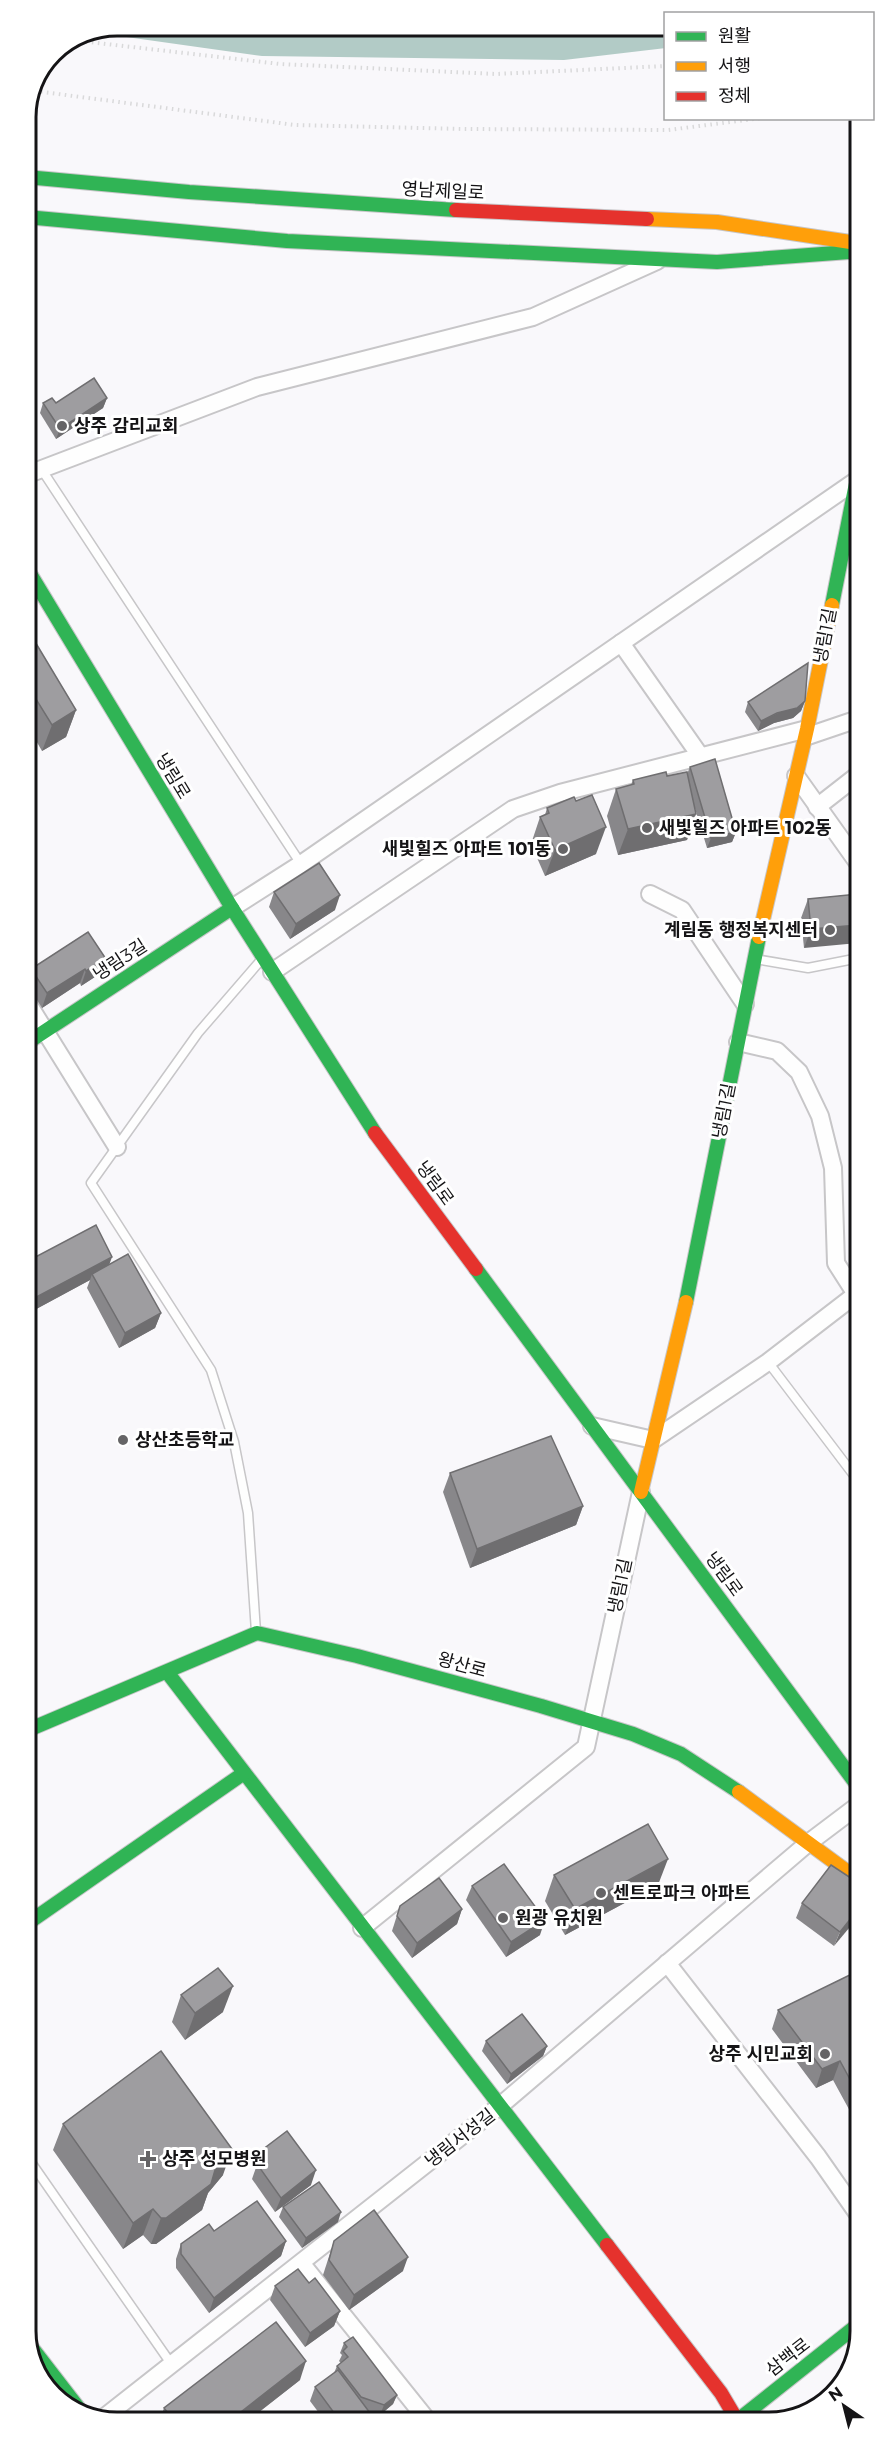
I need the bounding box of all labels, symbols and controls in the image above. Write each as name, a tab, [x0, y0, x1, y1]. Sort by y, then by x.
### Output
legend	[664, 12, 874, 120]
text: 원활	[718, 25, 751, 47]
text: 서행	[718, 55, 751, 77]
text: 정체	[718, 85, 751, 107]
street label: 영남제일로	[401, 178, 485, 204]
place label: 상주 감리교회	[74, 415, 178, 437]
marker: 상주 감리교회	[55, 419, 69, 433]
street label: 냉림1길	[809, 606, 841, 666]
street label: 냉림로	[151, 749, 195, 803]
place label: 새빛힐즈 아파트 102동	[659, 817, 832, 839]
marker: 새빛힐즈 아파트 102동	[640, 821, 654, 835]
place label: 새빛힐즈 아파트 101동	[382, 838, 551, 860]
marker: 새빛힐즈 아파트 101동	[556, 842, 570, 856]
place label: 계림동 행정복지센터	[664, 919, 818, 941]
marker: 계림동 행정복지센터	[823, 923, 837, 937]
street label: 냉림3길	[89, 934, 151, 986]
street label: 냉림1길	[708, 1081, 740, 1141]
street label: 냉림로	[411, 1156, 459, 1210]
place label: 상산초등학교	[135, 1429, 234, 1451]
marker: 상산초등학교	[116, 1433, 130, 1447]
street label: 냉림로	[700, 1547, 748, 1601]
street label: 냉림1길	[603, 1556, 637, 1616]
street label: 왕산로	[435, 1648, 489, 1682]
place label: 센트로파크 아파트	[613, 1882, 751, 1904]
marker: 센트로파크 아파트	[594, 1886, 608, 1900]
place label: 원광 유치원	[515, 1907, 603, 1929]
marker: 원광 유치원	[496, 1911, 510, 1925]
place label: 상주 시민교회	[709, 2043, 813, 2065]
marker: 상주 시민교회	[818, 2047, 832, 2061]
street label: 냉림서성길	[421, 2104, 499, 2172]
place label: 상주 성모병원	[162, 2148, 266, 2170]
marker: 상주 성모병원	[139, 2150, 157, 2168]
street label: 삼백로	[762, 2333, 814, 2381]
north arrow	[814, 2376, 874, 2436]
text: N	[825, 2383, 846, 2406]

